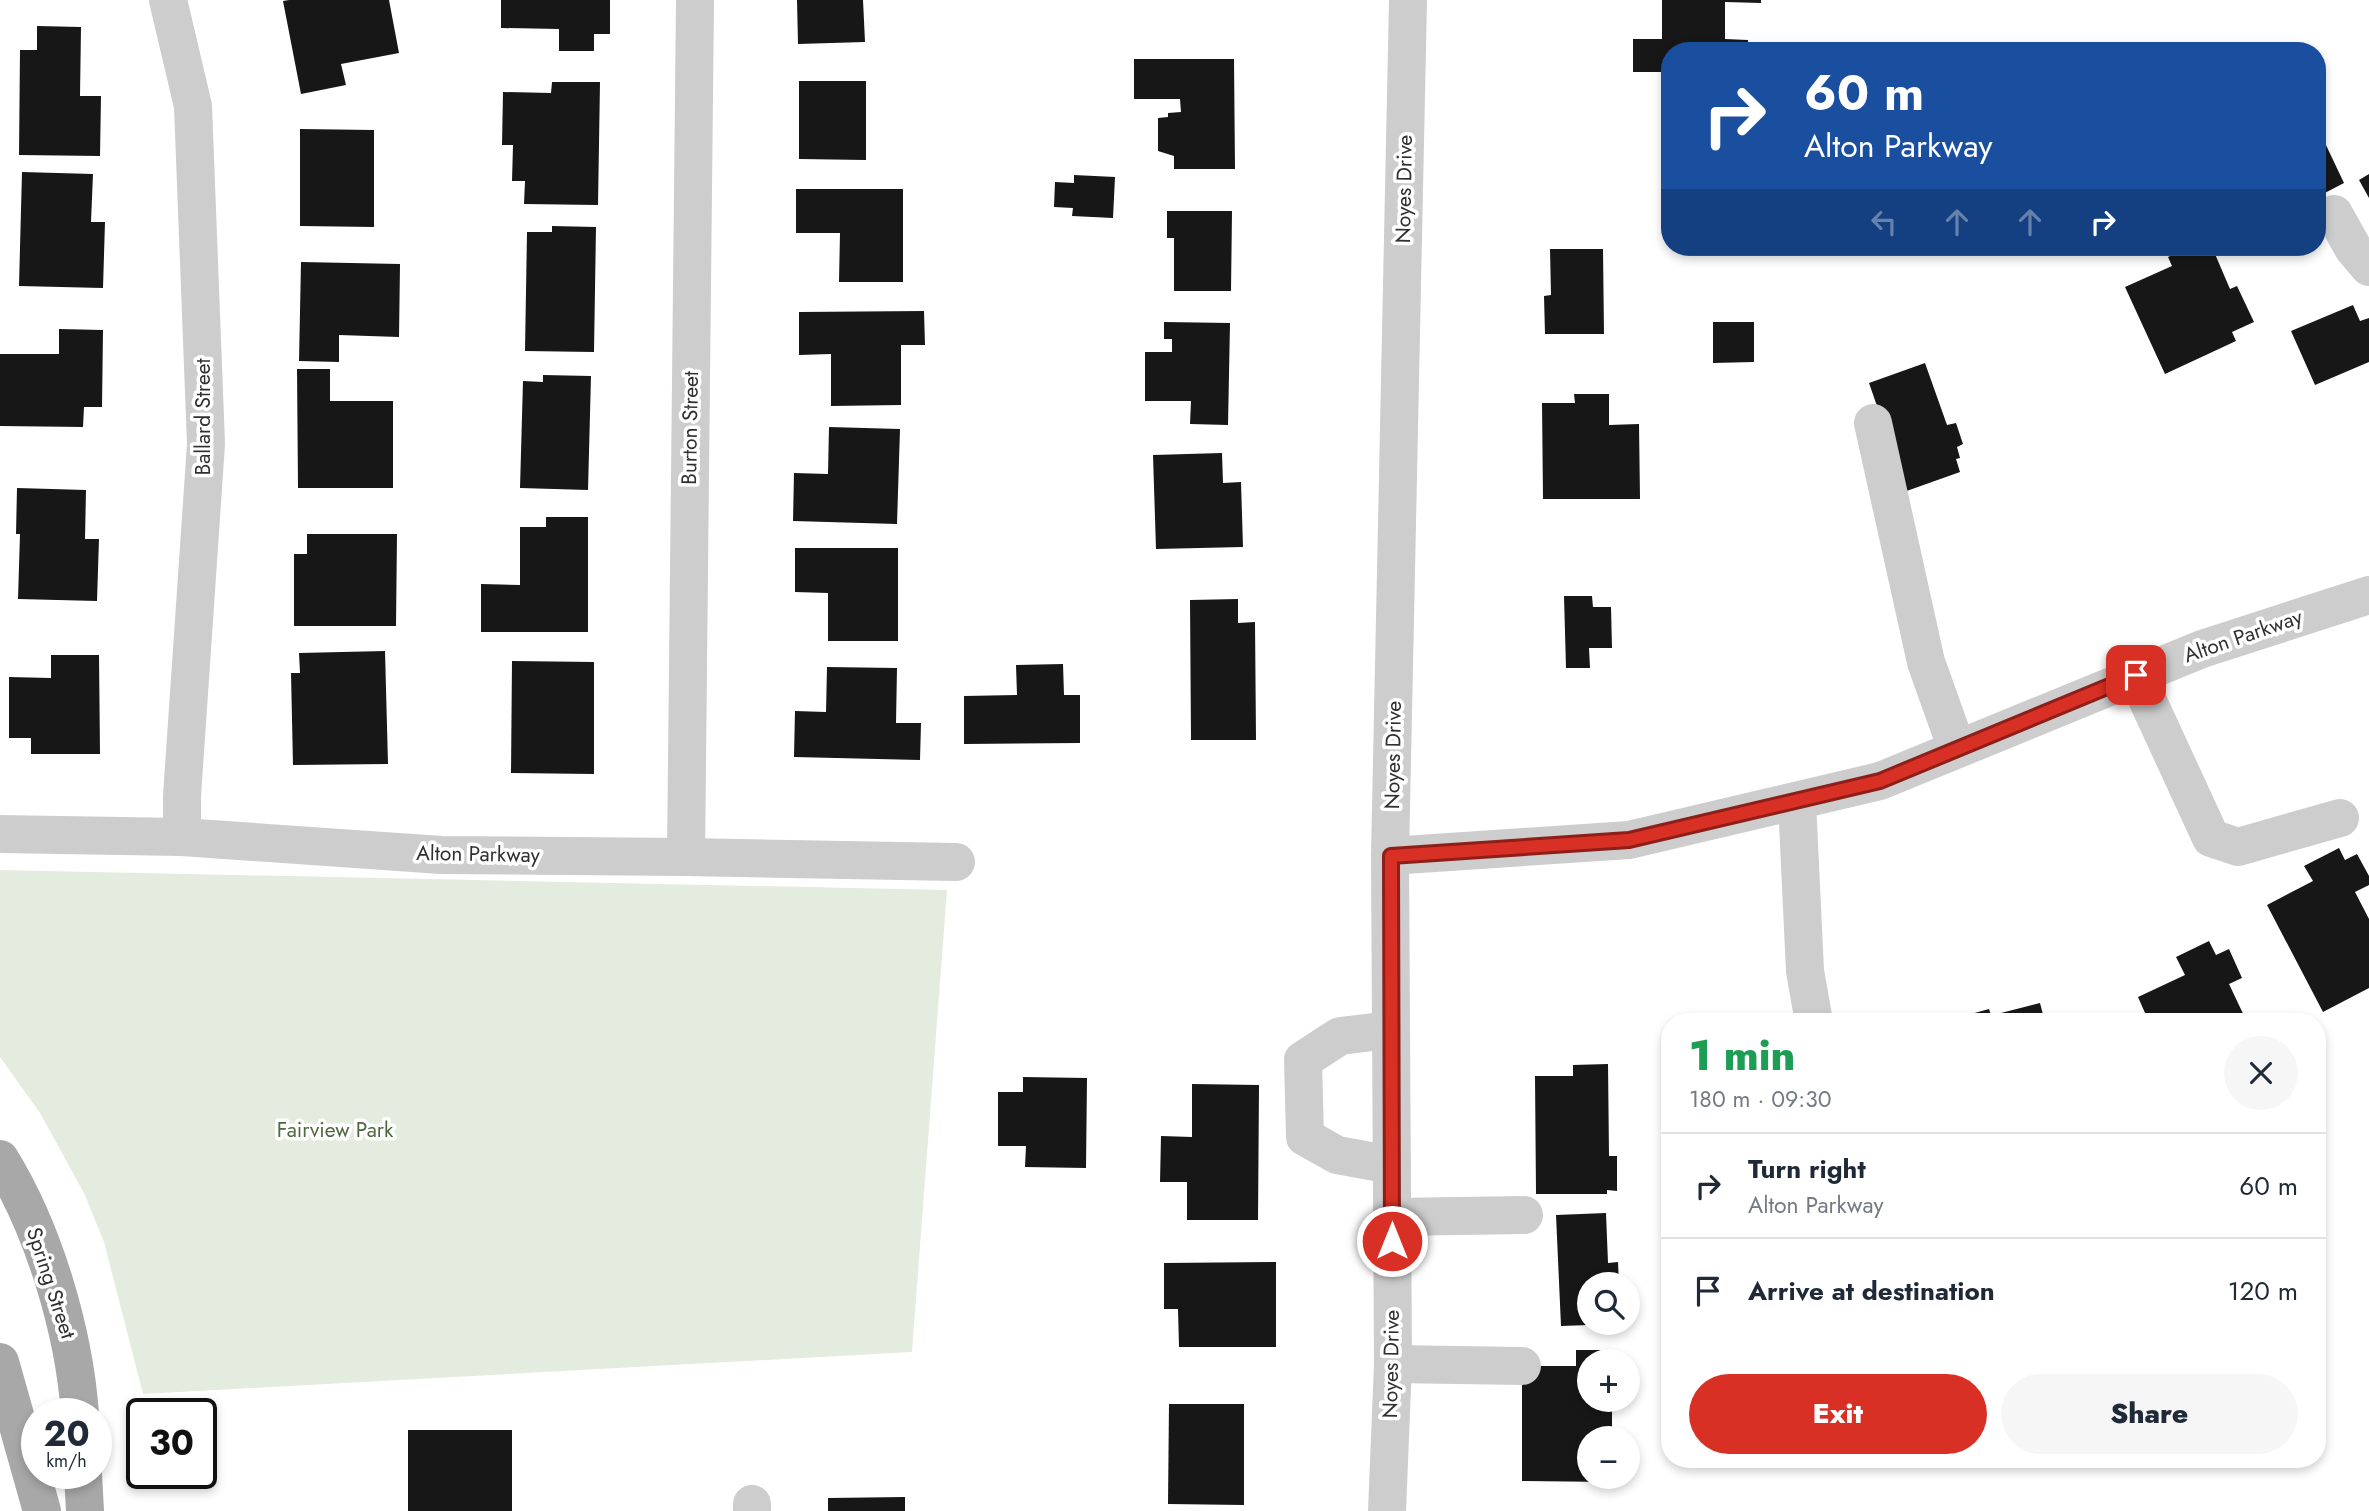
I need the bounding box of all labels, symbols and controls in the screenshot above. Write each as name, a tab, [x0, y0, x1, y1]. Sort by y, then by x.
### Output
text: 60 m	[1804, 58, 1924, 128]
icon: right	[1689, 70, 1780, 161]
text: Alton Parkway	[1804, 123, 1993, 169]
street label: Noyes Drive	[1388, 134, 1420, 244]
icon: left	[1865, 203, 1903, 241]
icon: ahead	[1938, 203, 1976, 241]
icon: ahead	[2011, 203, 2049, 241]
icon: right	[2084, 203, 2122, 241]
street label: Ballard Street	[188, 358, 218, 476]
street label: Burton Street	[674, 371, 706, 485]
street label: Alton Parkway	[2180, 601, 2307, 670]
pin	[2106, 645, 2166, 705]
icon: arrive	[2117, 656, 2155, 694]
street label: Noyes Drive	[1377, 700, 1409, 810]
street label: Alton Parkway	[416, 838, 541, 870]
text: 1 min	[1689, 1025, 1795, 1086]
button: close	[2224, 1036, 2298, 1110]
text: 180 m · 09:30	[1689, 1082, 1832, 1116]
park label: Fairview Park	[277, 1115, 394, 1145]
text: Turn right	[1748, 1150, 1866, 1188]
icon: right	[1689, 1167, 1727, 1205]
text: 60 m	[2239, 1167, 2298, 1205]
text: Alton Parkway	[1748, 1188, 1884, 1222]
position arrow	[1355, 1204, 1429, 1278]
street label: Spring Street	[19, 1223, 83, 1343]
map controls	[1577, 1272, 1640, 1489]
button: search	[1577, 1272, 1640, 1335]
icon: arrive	[1689, 1272, 1727, 1310]
text: Arrive at destination	[1748, 1272, 1995, 1310]
text: 120 m	[2228, 1272, 2298, 1310]
street label: Noyes Drive	[1375, 1309, 1407, 1419]
button: +	[1577, 1349, 1640, 1412]
button: Exit	[1689, 1374, 1987, 1454]
button: Share	[2001, 1374, 2298, 1454]
speed limit sign: 30	[126, 1398, 217, 1489]
text: 20	[43, 1409, 90, 1459]
button: −	[1577, 1426, 1640, 1489]
text: km/h	[46, 1448, 87, 1474]

